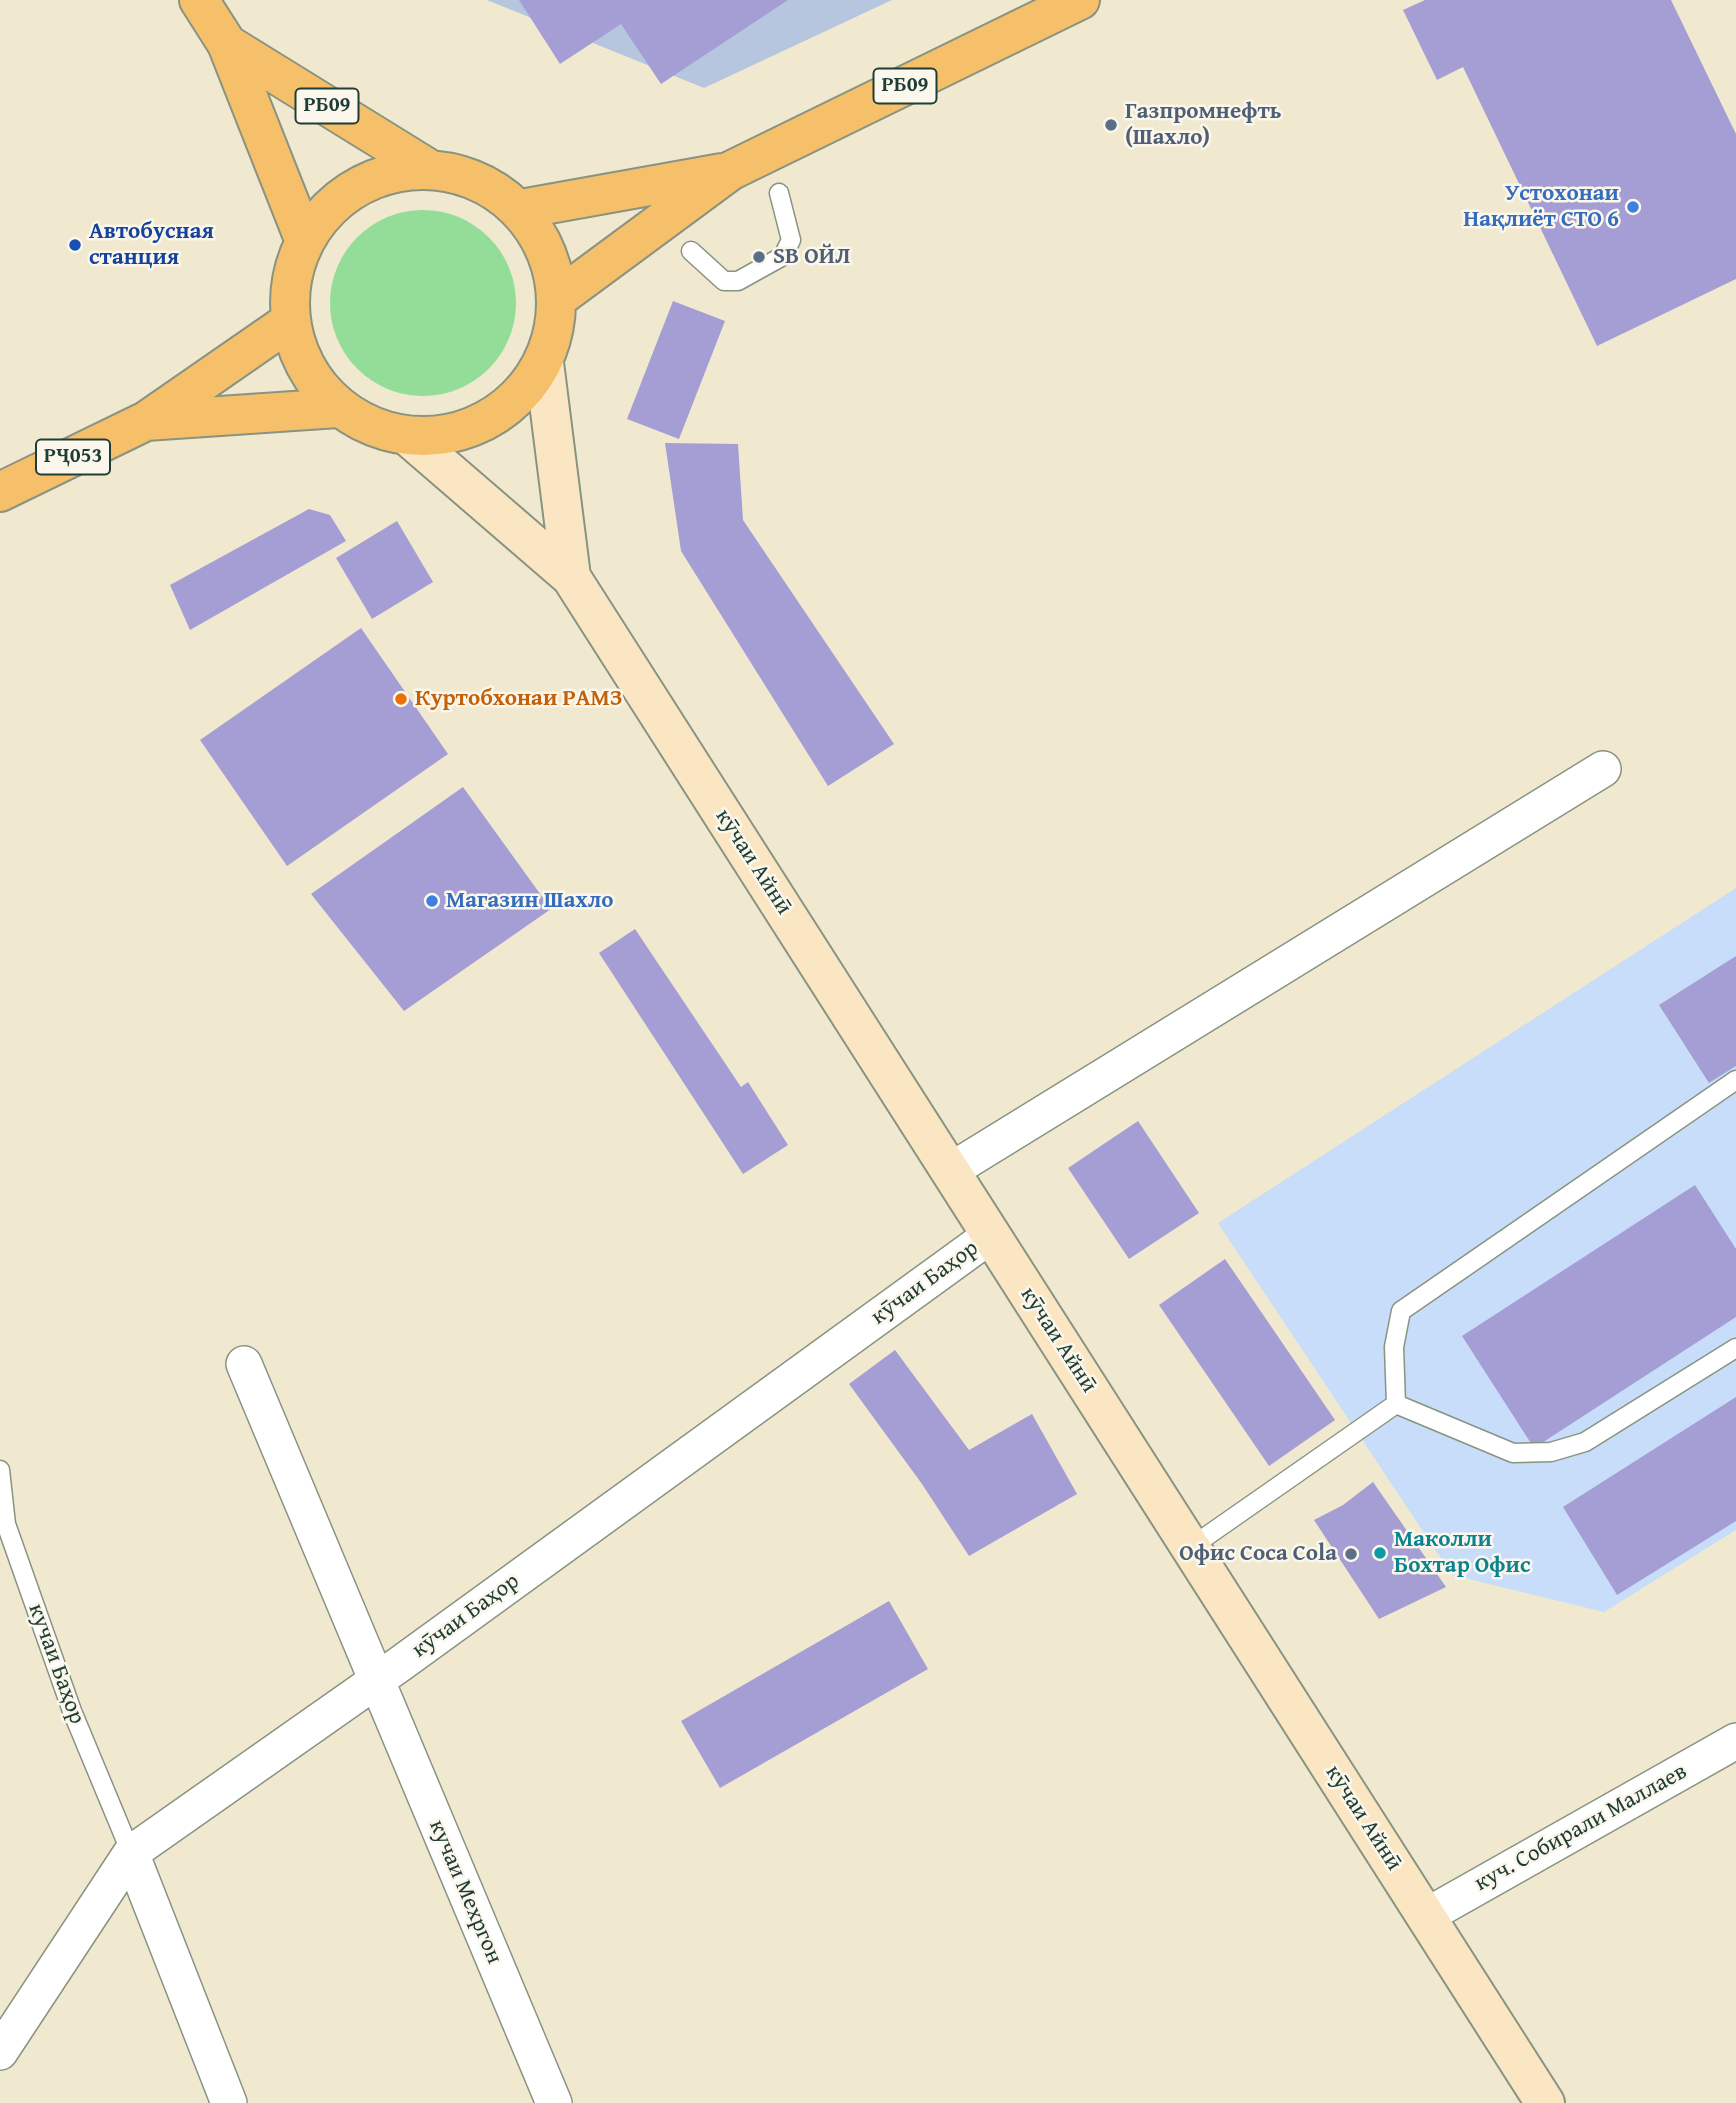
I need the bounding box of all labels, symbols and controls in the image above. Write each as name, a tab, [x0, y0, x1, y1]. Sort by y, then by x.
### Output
road number: РБ09	[874, 68, 936, 104]
road number: РБ09	[296, 88, 358, 124]
place label: Газпромнефть (Шахло)	[1125, 98, 1281, 152]
marker: Газпромнефть (Шахло)	[1103, 117, 1119, 133]
place label: Устохонаи Нақлиёт СТО 6	[1463, 180, 1619, 234]
marker: Устохонаи Нақлиёт СТО 6	[1625, 199, 1641, 215]
place label: Автобусная станция	[89, 218, 214, 272]
marker: Автобусная станция	[67, 237, 83, 253]
place label: SB ОЙЛ	[773, 243, 850, 271]
marker: SB ОЙЛ	[751, 249, 767, 265]
road number: РҶ053	[36, 440, 110, 475]
place label: Куртобхонаи РАМЗ	[415, 685, 623, 713]
marker: Куртобхонаи РАМЗ	[393, 691, 409, 707]
street label: кӯчаи Айнӣ	[709, 804, 797, 920]
place label: Магазин Шахло	[446, 887, 613, 915]
marker: Магазин Шахло	[424, 893, 440, 909]
street label: кӯчаи Баҳор	[866, 1235, 984, 1331]
street label: кӯчаи Айнӣ	[1014, 1282, 1102, 1398]
place label: Маколли Бохтар Офис	[1394, 1526, 1531, 1580]
place label: Офис Coca Cola	[1179, 1540, 1337, 1568]
marker: Маколли Бохтар Офис	[1372, 1545, 1388, 1561]
marker: Офис Coca Cola	[1343, 1546, 1359, 1562]
street label: кӯчаи Баҳор	[407, 1568, 525, 1664]
street label: кучаи Баҳор	[22, 1600, 90, 1728]
street label: куч. Собирали Маллаев	[1470, 1758, 1692, 1898]
street label: кӯчаи Айнӣ	[1319, 1760, 1407, 1876]
street label: кучаи Мехргон	[422, 1816, 508, 1968]

